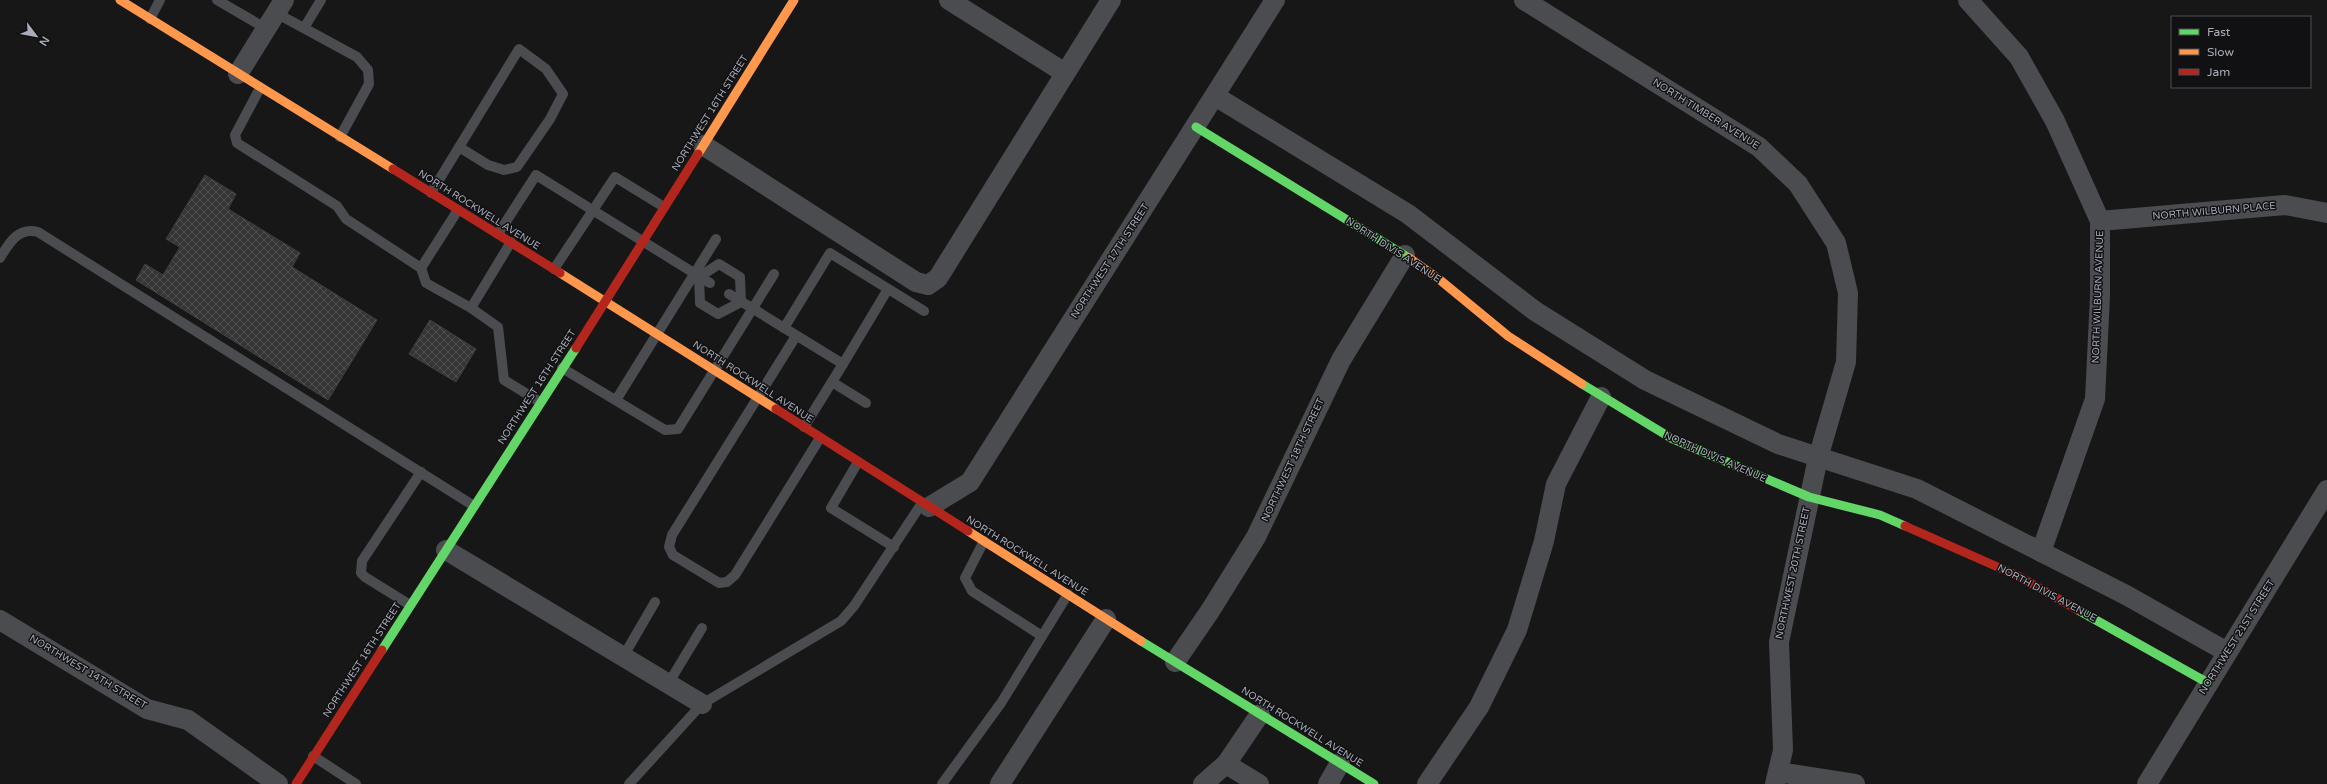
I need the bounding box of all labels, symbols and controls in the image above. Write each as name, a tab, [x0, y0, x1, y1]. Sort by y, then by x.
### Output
north arrow	[16, 16, 56, 56]
legend	[2171, 16, 2311, 88]
text: Fast	[2207, 25, 2231, 39]
text: N	[36, 34, 52, 48]
text: Slow	[2207, 45, 2234, 59]
street label: NORTHWEST 16TH STREET	[669, 53, 751, 173]
text: Jam	[2207, 65, 2230, 79]
street label: NORTH TIMBER AVENUE	[1650, 76, 1762, 152]
street label: NORTH ROCKWELL AVENUE	[416, 167, 542, 253]
street label: NORTH WILBURN PLACE	[2152, 200, 2276, 222]
street label: NORTHWEST 17TH STREET	[1068, 201, 1152, 321]
street label: NORTH DIVIS AVENUE	[1343, 215, 1443, 285]
street label: NORTH WILBURN AVENUE	[2090, 230, 2106, 364]
street label: NORTHWEST 16TH STREET	[495, 327, 579, 447]
street label: NORTH ROCKWELL AVENUE	[690, 338, 816, 426]
street label: NORTHWEST 18TH STREET	[1259, 397, 1327, 523]
street label: NORTH DIVIS AVENUE	[1662, 429, 1768, 485]
street label: NORTHWEST 20TH STREET	[1773, 506, 1813, 640]
street label: NORTH ROCKWELL AVENUE	[964, 513, 1090, 599]
street label: NORTH DIVIS AVENUE	[1995, 562, 2099, 624]
street label: NORTHWEST 21ST STREET	[2197, 578, 2277, 696]
street label: NORTHWEST 16TH STREET	[320, 600, 404, 720]
street label: NORTHWEST 14TH STREET	[27, 632, 149, 712]
street label: NORTH ROCKWELL AVENUE	[1239, 684, 1365, 770]

